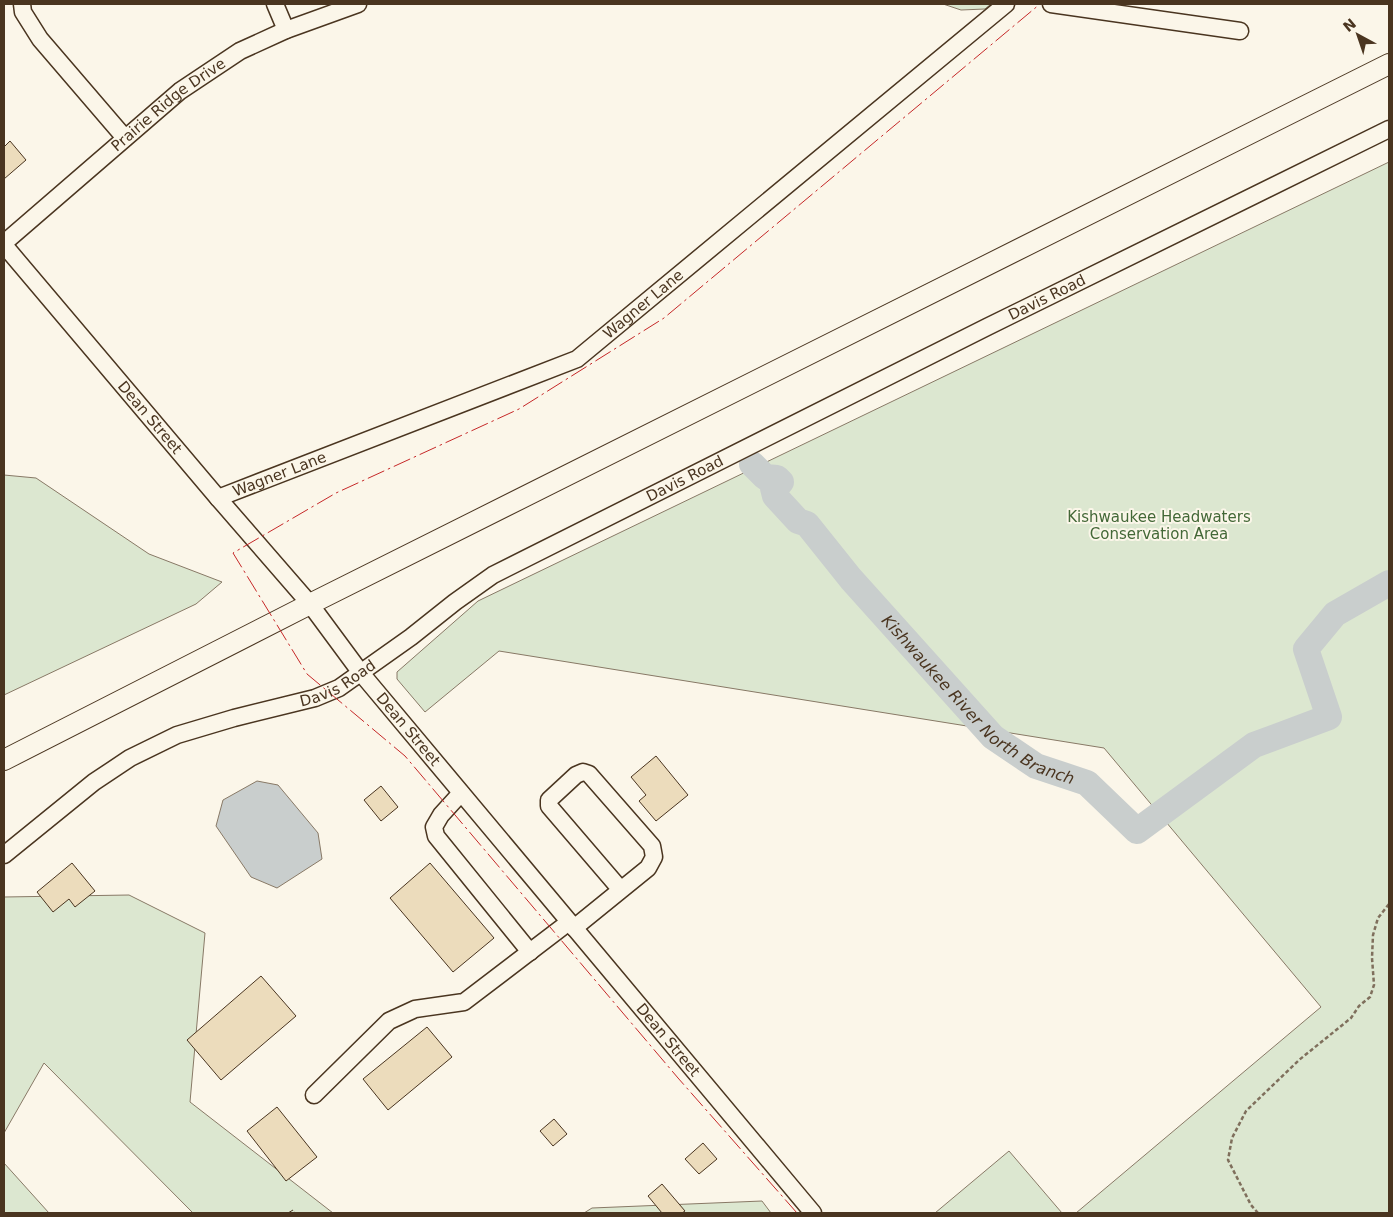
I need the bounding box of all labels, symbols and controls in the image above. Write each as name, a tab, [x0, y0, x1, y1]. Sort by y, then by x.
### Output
north arrow	[1333, 10, 1383, 60]
text: N	[1340, 15, 1359, 35]
street label: Prairie Ridge Drive	[108, 54, 229, 155]
street label: Wagner Lane	[600, 266, 687, 343]
street label: Davis Road	[1005, 271, 1089, 324]
street label: Dean Street	[114, 377, 186, 458]
street label: Wagner Lane	[230, 448, 329, 500]
street label: Davis Road	[643, 452, 726, 506]
park label: Kishwaukee Headwaters Conservation Area	[1067, 508, 1251, 543]
water label: Kishwaukee River North Branch	[878, 611, 1077, 788]
street label: Davis Road	[298, 656, 379, 710]
street label: Dean Street	[372, 689, 444, 770]
street label: Dean Street	[632, 1000, 704, 1080]

